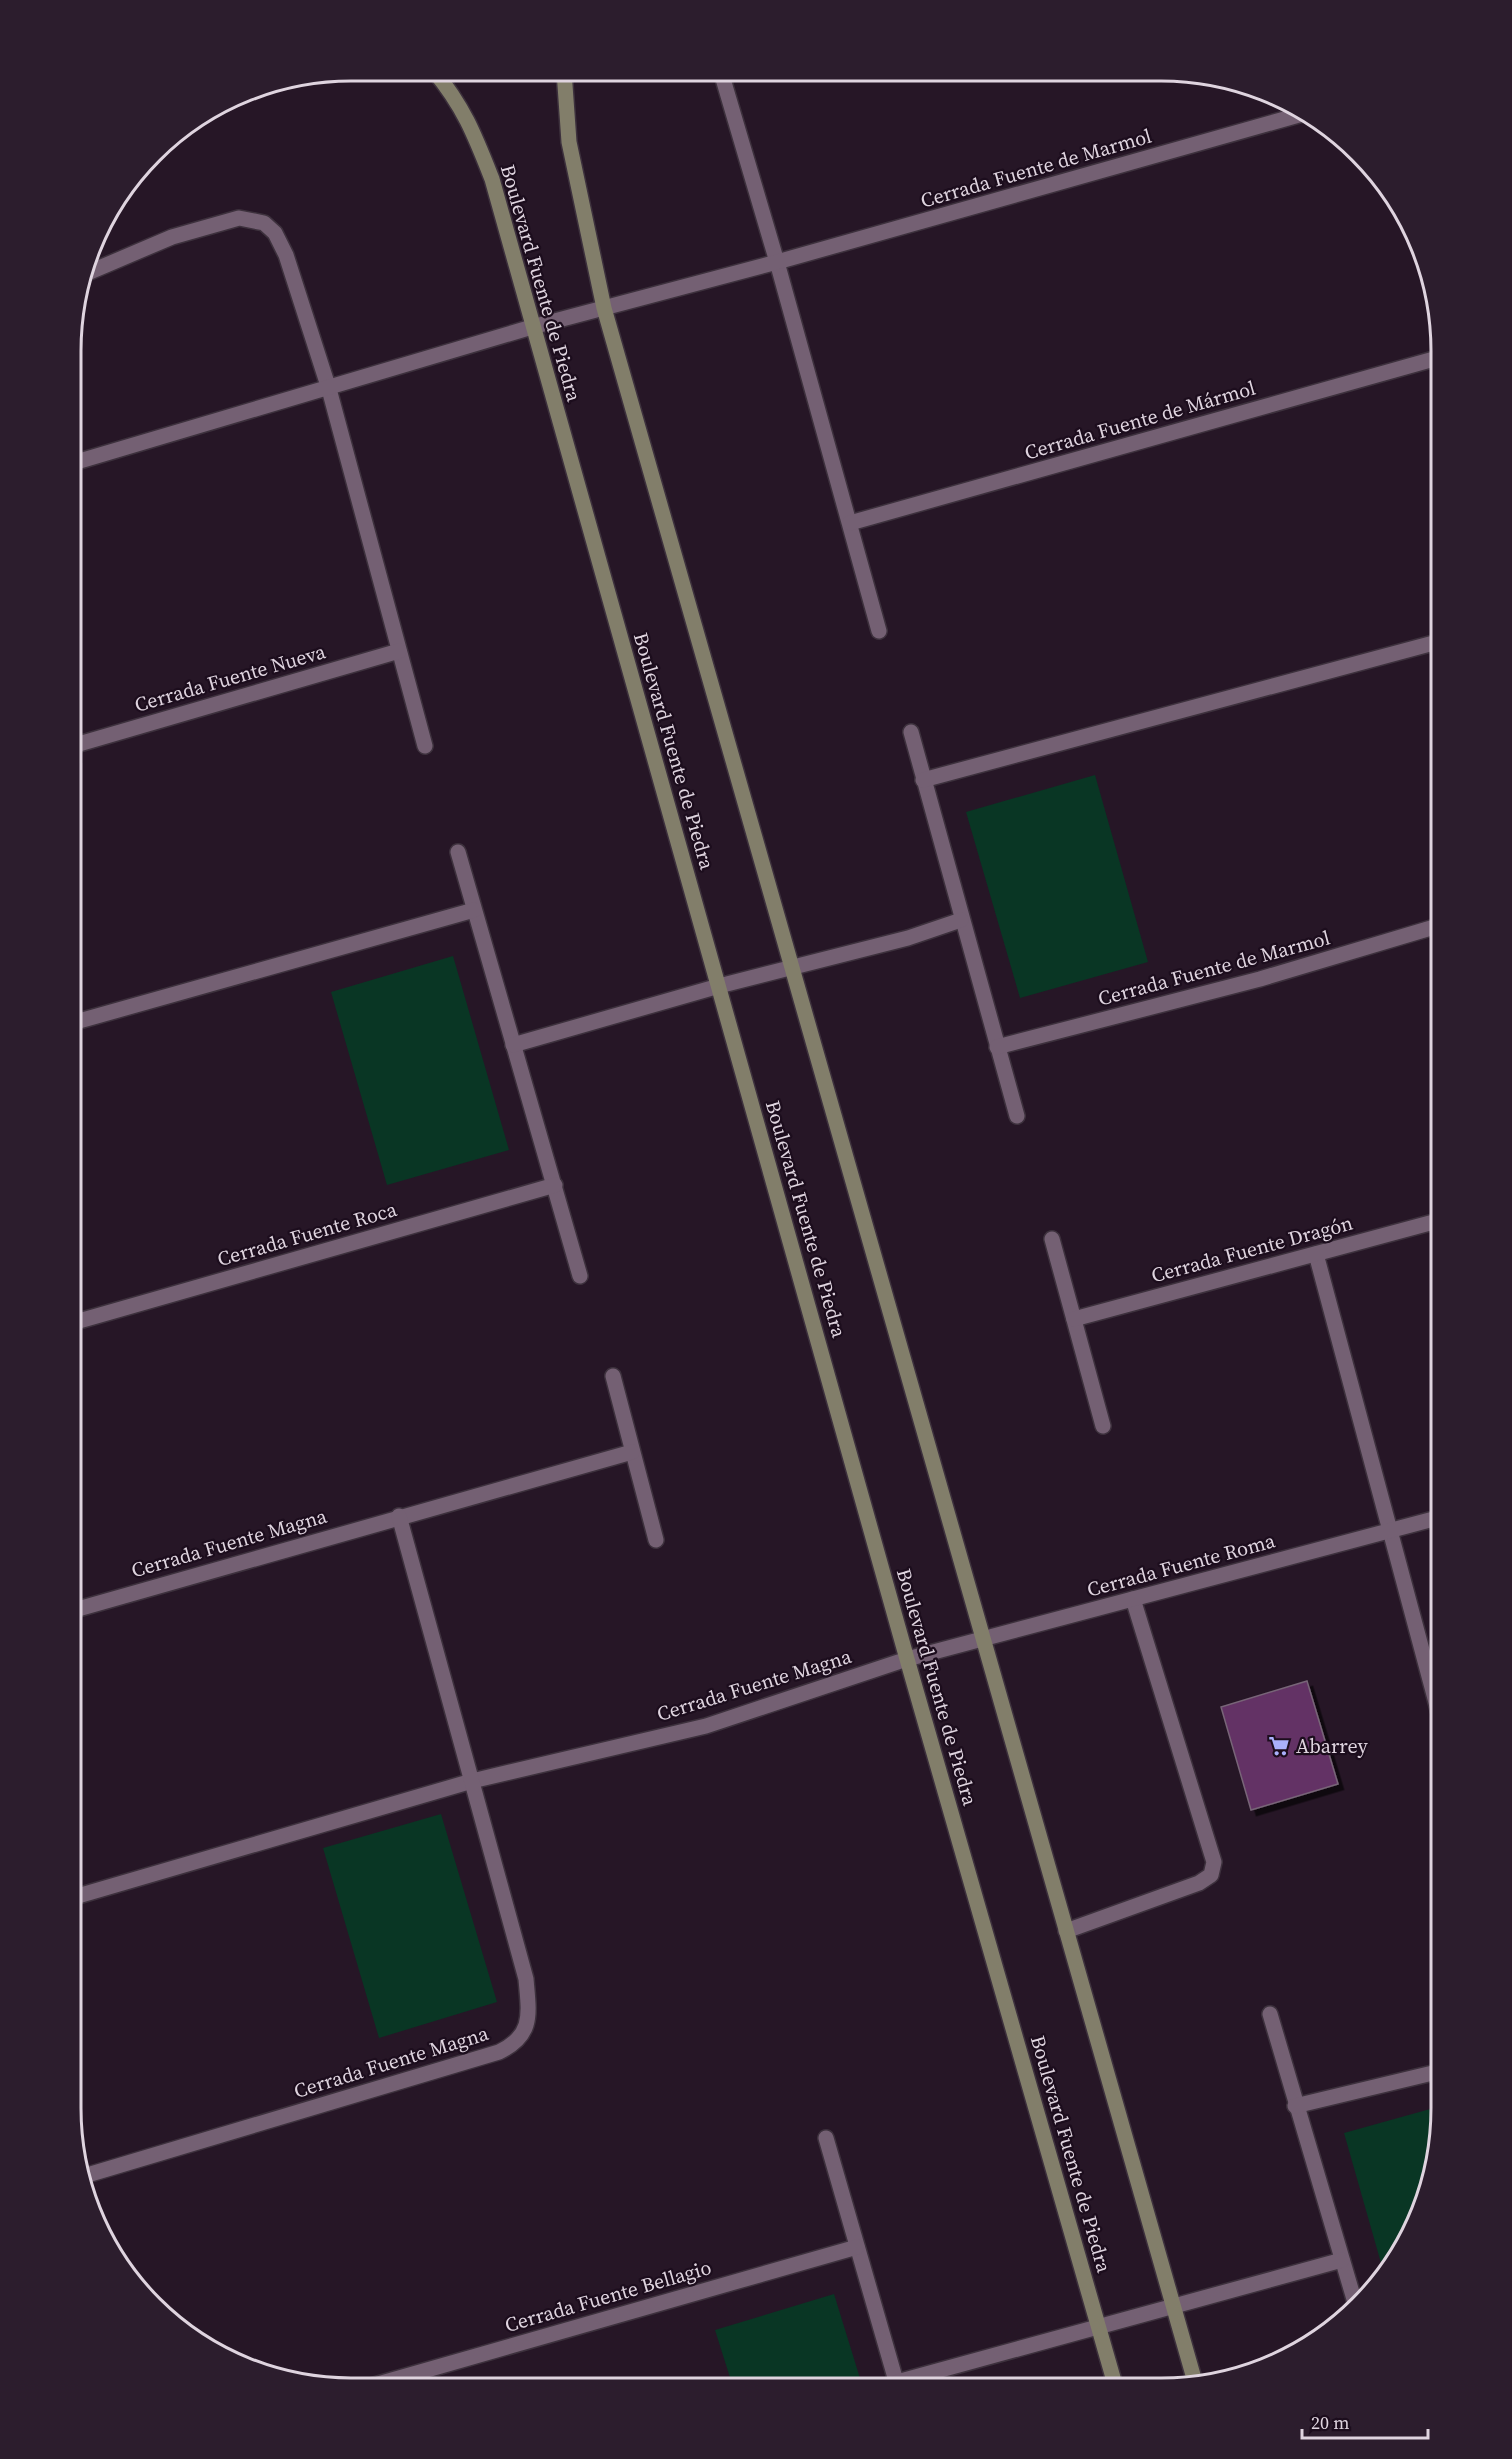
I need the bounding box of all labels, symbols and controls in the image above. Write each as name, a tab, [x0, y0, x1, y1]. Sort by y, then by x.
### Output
street label: Cerrada Fuente de Marmol	[917, 122, 1155, 214]
street label: Boulevard Fuente de Piedra	[494, 161, 589, 406]
street label: Cerrada Fuente de Mármol	[1021, 374, 1259, 466]
street label: Boulevard Fuente de Piedra	[627, 629, 722, 874]
street label: Cerrada Fuente Nueva	[131, 637, 330, 719]
street label: Cerrada Fuente de Marmol	[1095, 924, 1333, 1012]
street label: Boulevard Fuente de Piedra	[759, 1097, 854, 1342]
street label: Cerrada Fuente Roca	[214, 1195, 401, 1273]
street label: Cerrada Fuente Dragón	[1148, 1209, 1356, 1289]
street label: Cerrada Fuente Magna	[128, 1501, 331, 1584]
street label: Cerrada Fuente Roma	[1084, 1526, 1279, 1604]
street label: Boulevard Fuente de Piedra	[890, 1565, 985, 1810]
street label: Cerrada Fuente Magna	[653, 1642, 856, 1728]
place label: Abarrey	[1296, 1732, 1369, 1760]
supermarket icon: Abarrey	[1267, 1734, 1291, 1758]
street label: Cerrada Fuente Magna	[290, 2019, 493, 2105]
street label: Boulevard Fuente de Piedra	[1024, 2032, 1119, 2277]
street label: Cerrada Fuente Bellagio	[502, 2253, 714, 2339]
scale bar	[1302, 2402, 1428, 2440]
text: 20 m	[1311, 2410, 1349, 2435]

